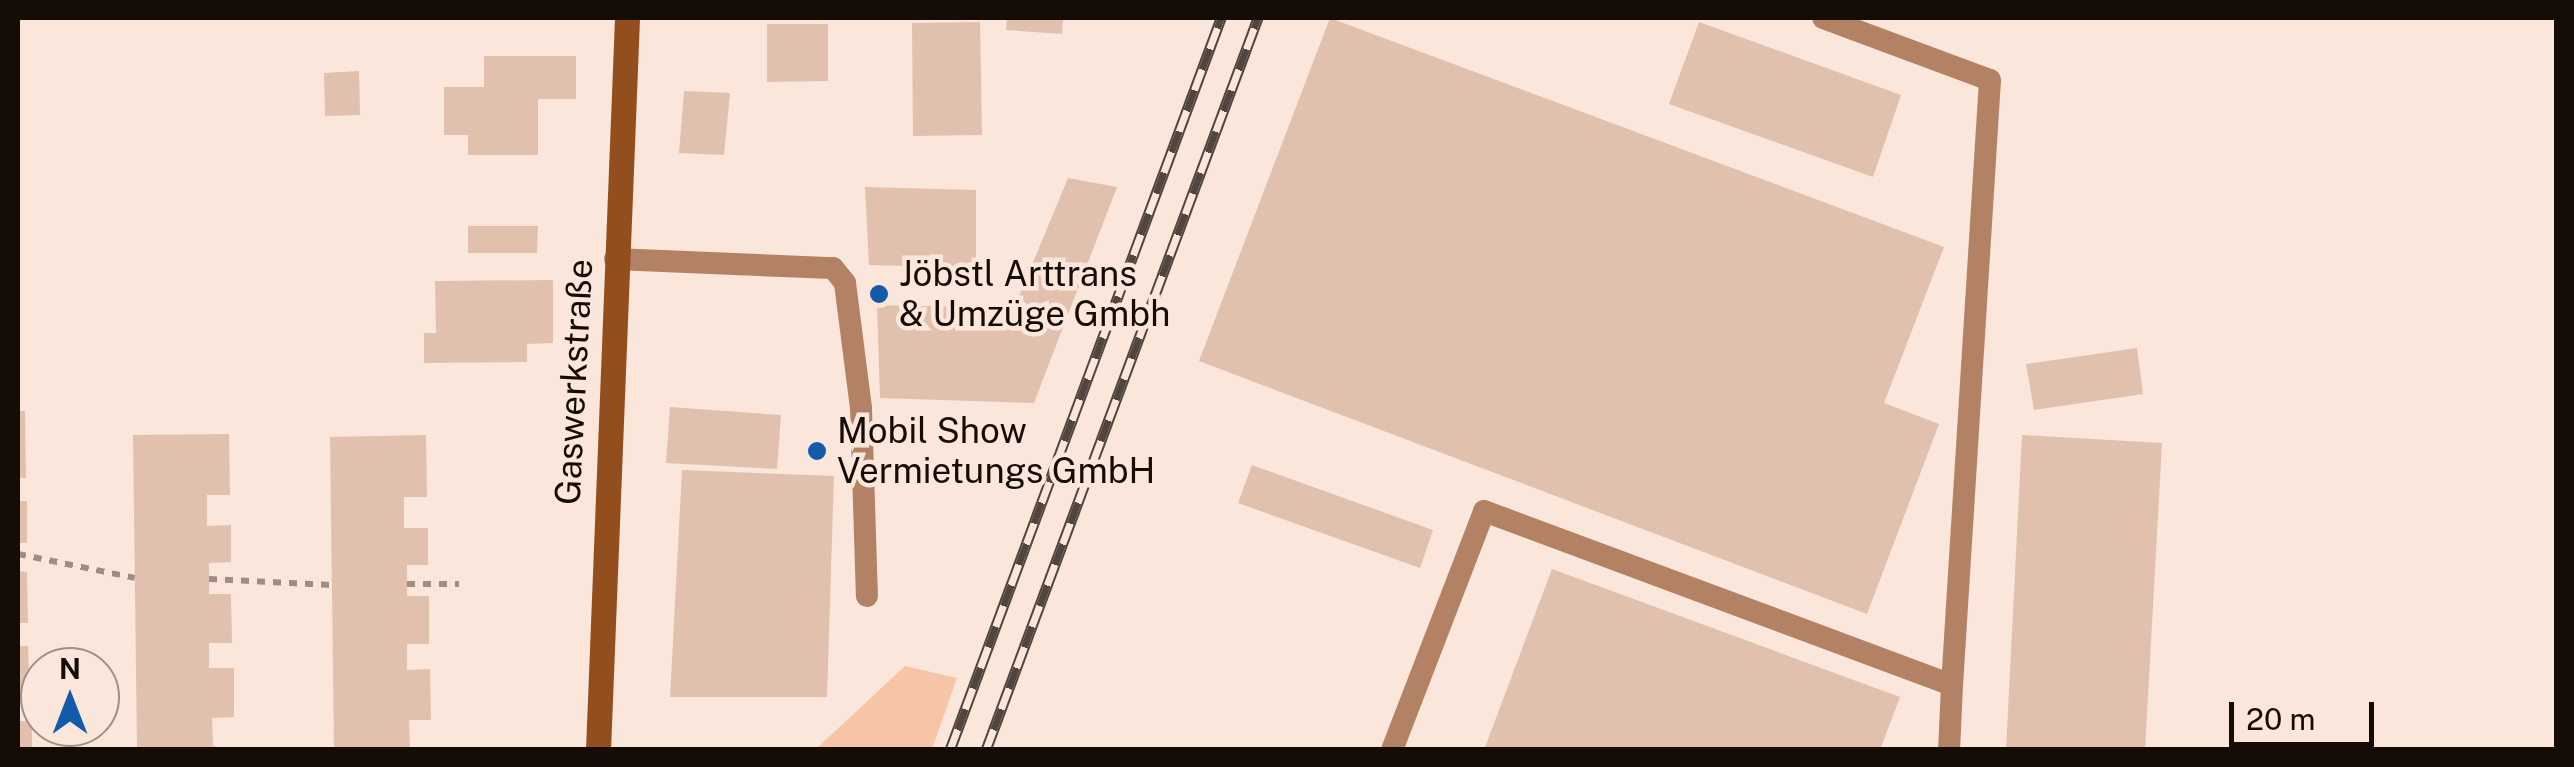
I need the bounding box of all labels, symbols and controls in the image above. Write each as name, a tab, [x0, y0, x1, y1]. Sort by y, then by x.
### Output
place label: Jöbstl Arttrans & Umzüge Gmbh	[899, 253, 1171, 335]
street label: Gaswerkstraße	[547, 258, 601, 506]
marker: Jöbstl Arttrans & Umzüge Gmbh	[868, 283, 890, 305]
place label: Mobil Show Vermietungs GmbH	[837, 410, 1155, 492]
marker: Mobil Show Vermietungs GmbH	[806, 440, 828, 462]
north arrow	[20, 647, 120, 747]
text: N	[59, 652, 81, 685]
scale bar	[2234, 682, 2379, 744]
text: 20 m	[2246, 701, 2315, 737]

